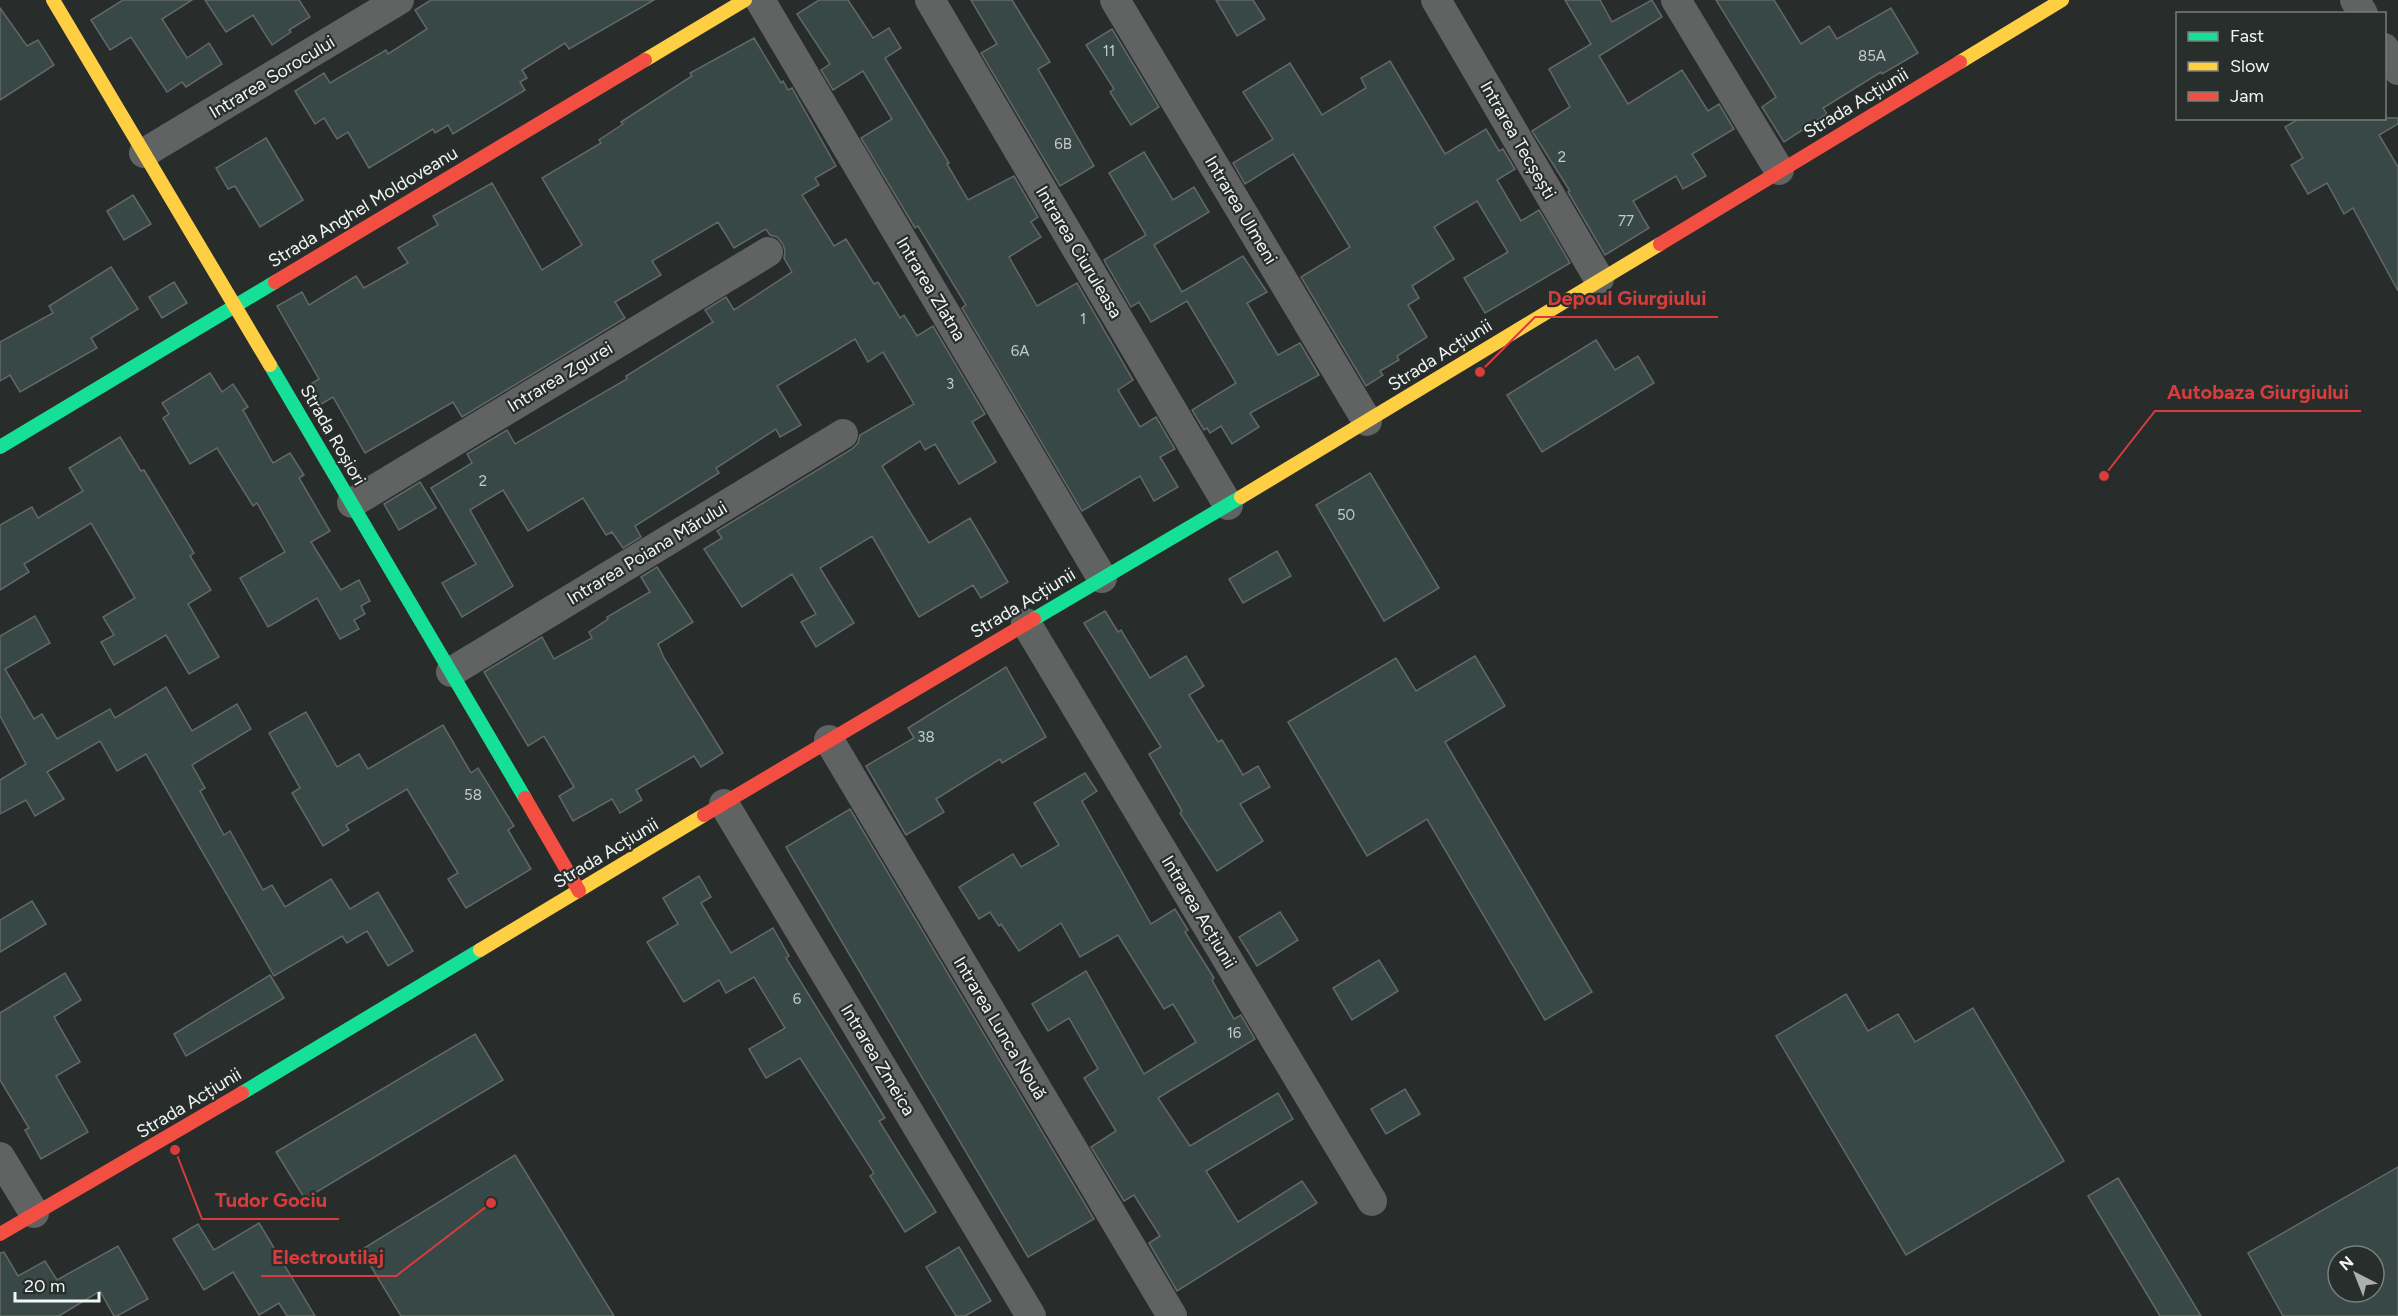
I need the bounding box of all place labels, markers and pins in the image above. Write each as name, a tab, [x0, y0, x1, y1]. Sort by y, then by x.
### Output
callout: Depoul Giurgiului	[1535, 279, 1718, 317]
callout: Autobaza Giurgiului	[2155, 373, 2361, 411]
callout: Tudor Gociu	[202, 1181, 339, 1219]
callout: Electroutilaj	[261, 1238, 396, 1276]

